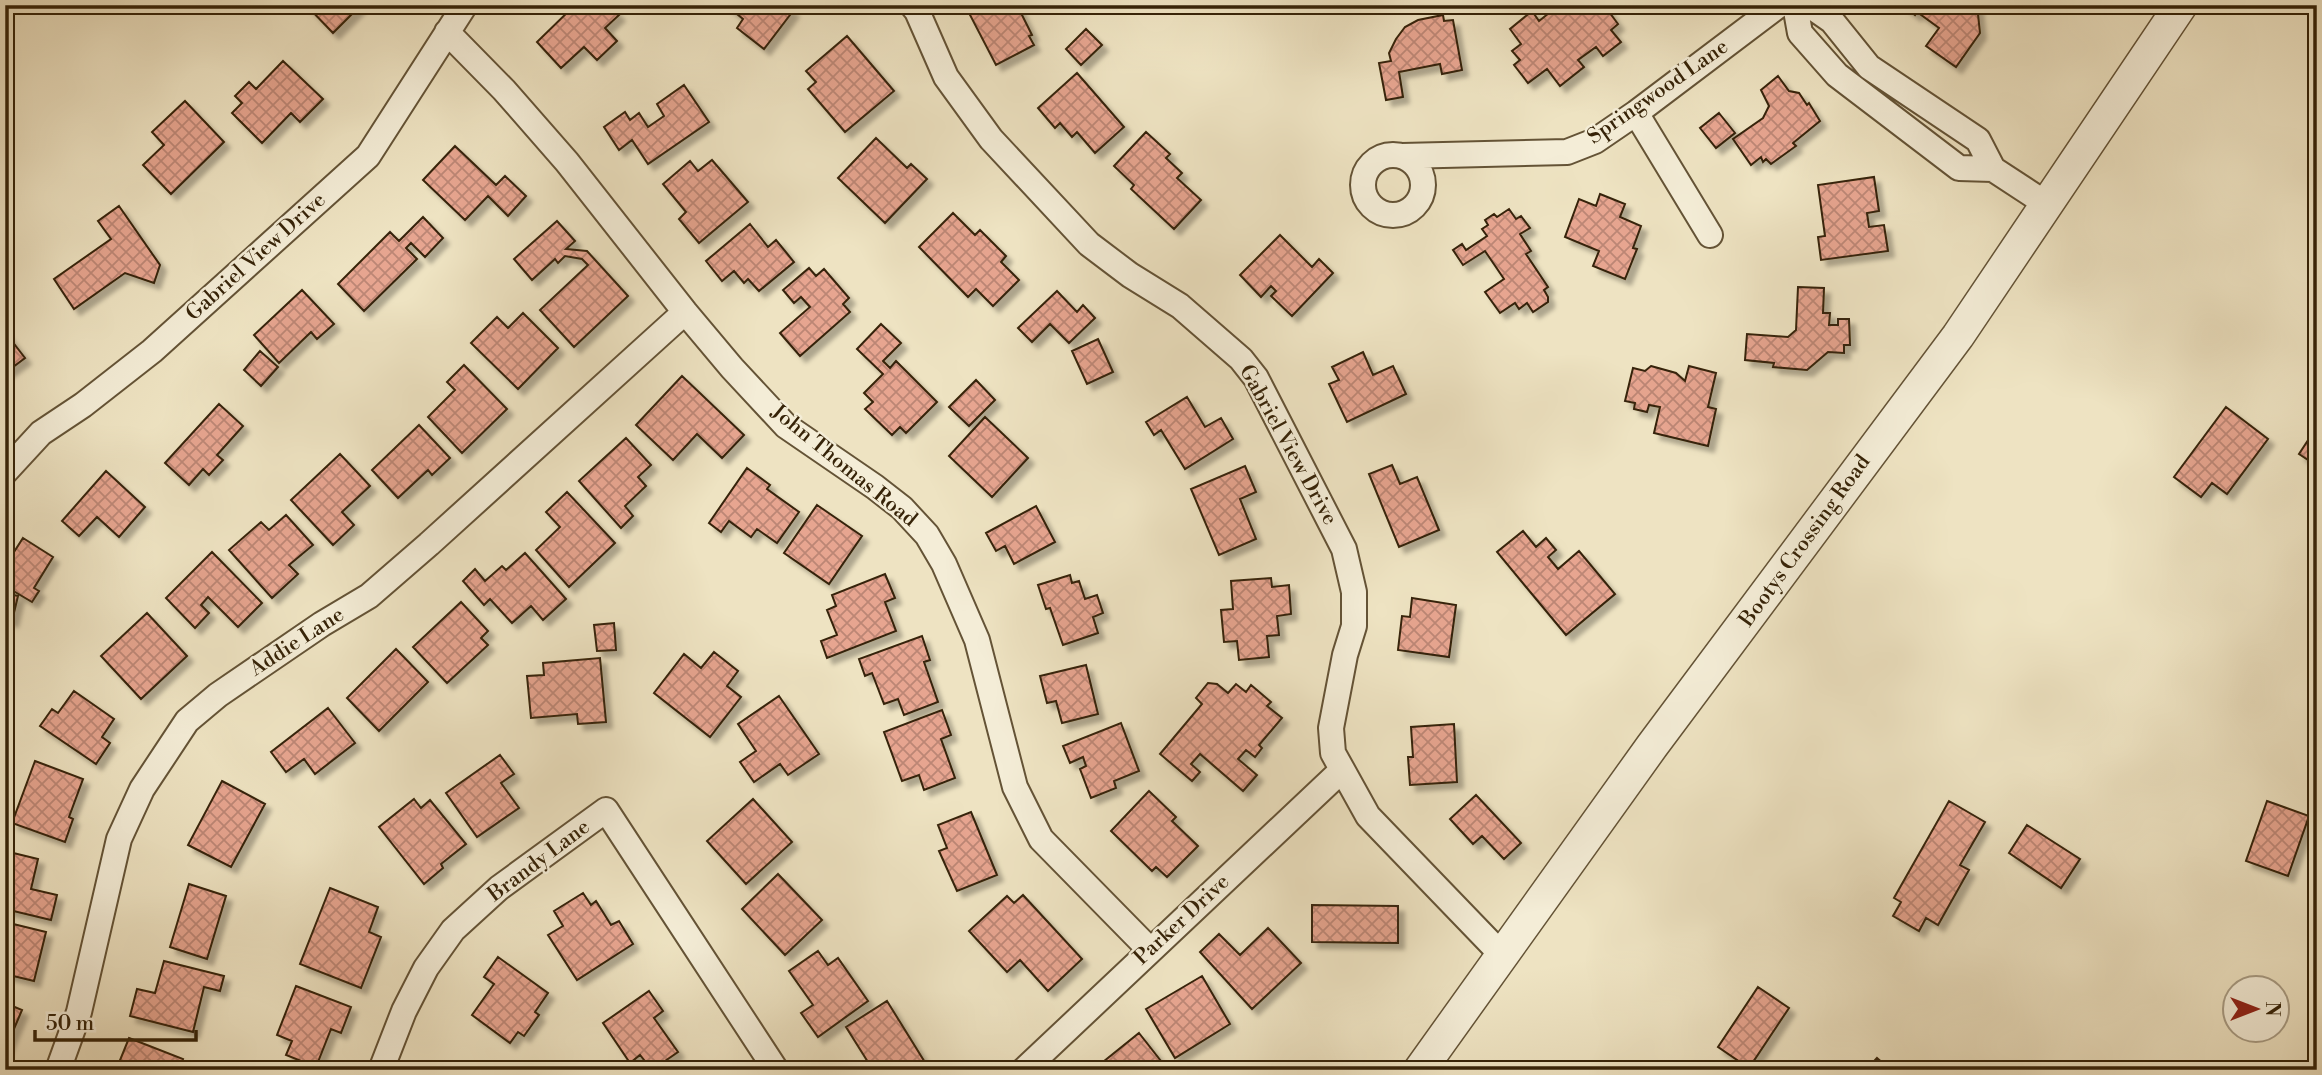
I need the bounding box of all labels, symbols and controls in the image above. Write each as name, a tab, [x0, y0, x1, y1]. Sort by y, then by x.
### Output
street label: Springwood Lane	[1583, 34, 1733, 150]
street label: Gabriel View Drive	[181, 187, 331, 327]
street label: Gabriel View Drive	[1233, 360, 1343, 530]
street label: John Thomas Road	[765, 399, 922, 533]
street label: Bootys Crossing Road	[1733, 450, 1876, 633]
street label: Addie Lane	[244, 602, 349, 683]
street label: Brandy Lane	[482, 814, 595, 908]
street label: Parker Drive	[1129, 869, 1235, 971]
north arrow	[2220, 974, 2290, 1044]
scale bar	[35, 998, 196, 1042]
text: N	[2260, 1001, 2284, 1017]
text: 50 m	[46, 1011, 94, 1037]

